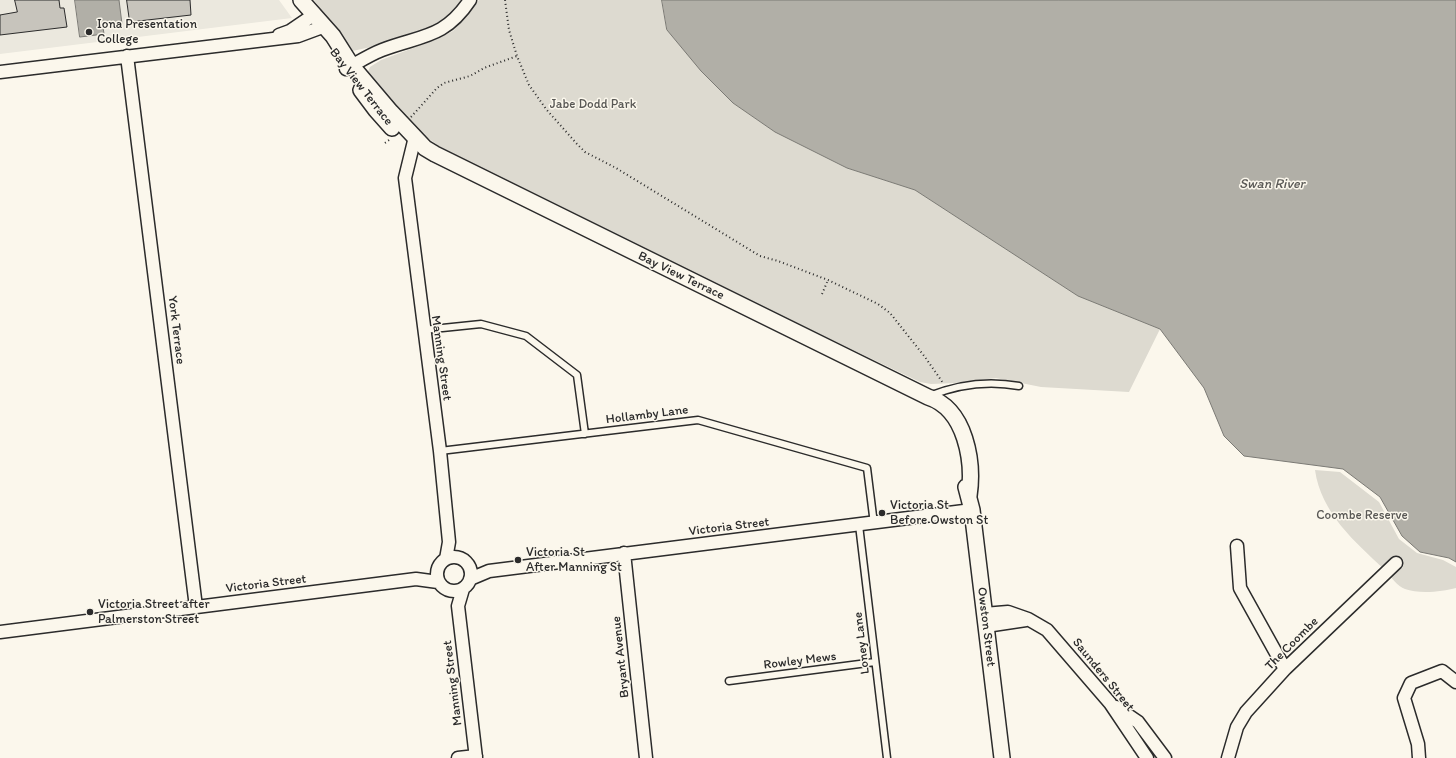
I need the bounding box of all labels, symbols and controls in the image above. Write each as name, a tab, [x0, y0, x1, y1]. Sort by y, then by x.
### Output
place label: Iona Presentation College	[97, 17, 197, 48]
marker: Iona Presentation College	[84, 27, 94, 37]
street label: Bay View Terrace	[326, 45, 396, 129]
park label: Jabe Dodd Park	[550, 97, 636, 113]
water label: Swan River	[1239, 176, 1305, 192]
street label: Bay View Terrace	[635, 248, 727, 304]
street label: York Terrace	[164, 295, 188, 365]
street label: Manning Street	[427, 314, 455, 402]
street label: Hollamby Lane	[605, 402, 689, 428]
place label: Victoria St Before Owston St	[890, 498, 988, 529]
marker: Victoria St Before Owston St	[877, 508, 887, 518]
park label: Coombe Reserve	[1316, 508, 1408, 524]
street label: Victoria Street	[688, 514, 770, 540]
place label: Victoria St After Manning St	[526, 545, 622, 576]
marker: Victoria St After Manning St	[513, 555, 523, 565]
street label: Victoria Street	[225, 571, 307, 597]
street label: Owston Street	[973, 586, 999, 668]
place label: Victoria Street after Palmerston Street	[98, 597, 210, 628]
marker: Victoria Street after Palmerston Street	[85, 607, 95, 617]
street label: Loney Lane	[850, 611, 874, 675]
street label: The Coombe	[1262, 614, 1322, 674]
street label: Bryant Avenue	[609, 615, 633, 699]
street label: Saunders Street	[1069, 635, 1137, 715]
street label: Manning Street	[440, 639, 466, 727]
street label: Rowley Mews	[763, 649, 837, 673]

